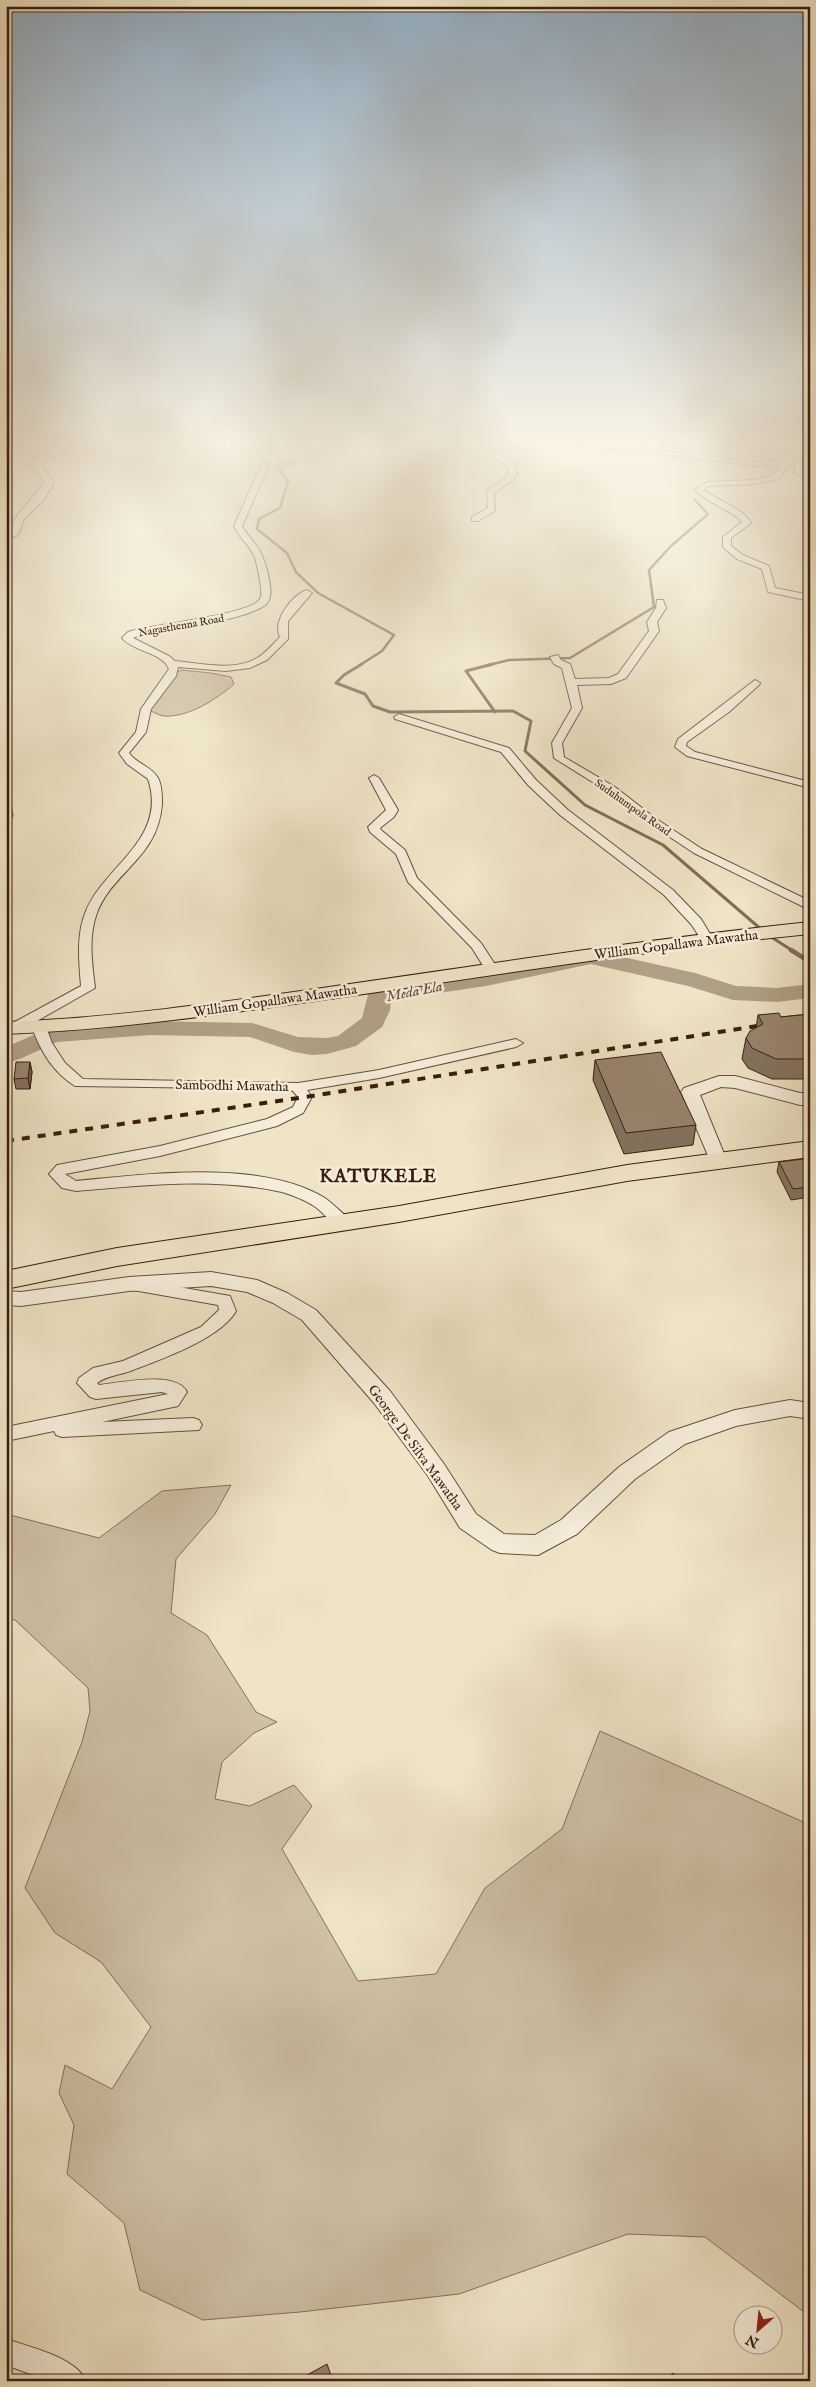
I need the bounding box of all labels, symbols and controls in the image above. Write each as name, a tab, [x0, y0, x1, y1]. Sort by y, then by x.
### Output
street label: Nagasthenna Road	[137, 612, 225, 640]
street label: Suduhumpola Road	[592, 776, 673, 839]
street label: William Gopallawa Mawatha	[593, 926, 760, 964]
water label: Meda Ela	[384, 977, 444, 1006]
street label: William Gopallawa Mawatha	[192, 980, 359, 1021]
street label: Sambodhi Mawatha	[175, 1076, 290, 1096]
district label: KATUKELE	[319, 1165, 437, 1189]
street label: George De Silva Mawatha	[364, 1381, 467, 1514]
north arrow	[734, 2304, 784, 2354]
text: N	[743, 2330, 763, 2352]

